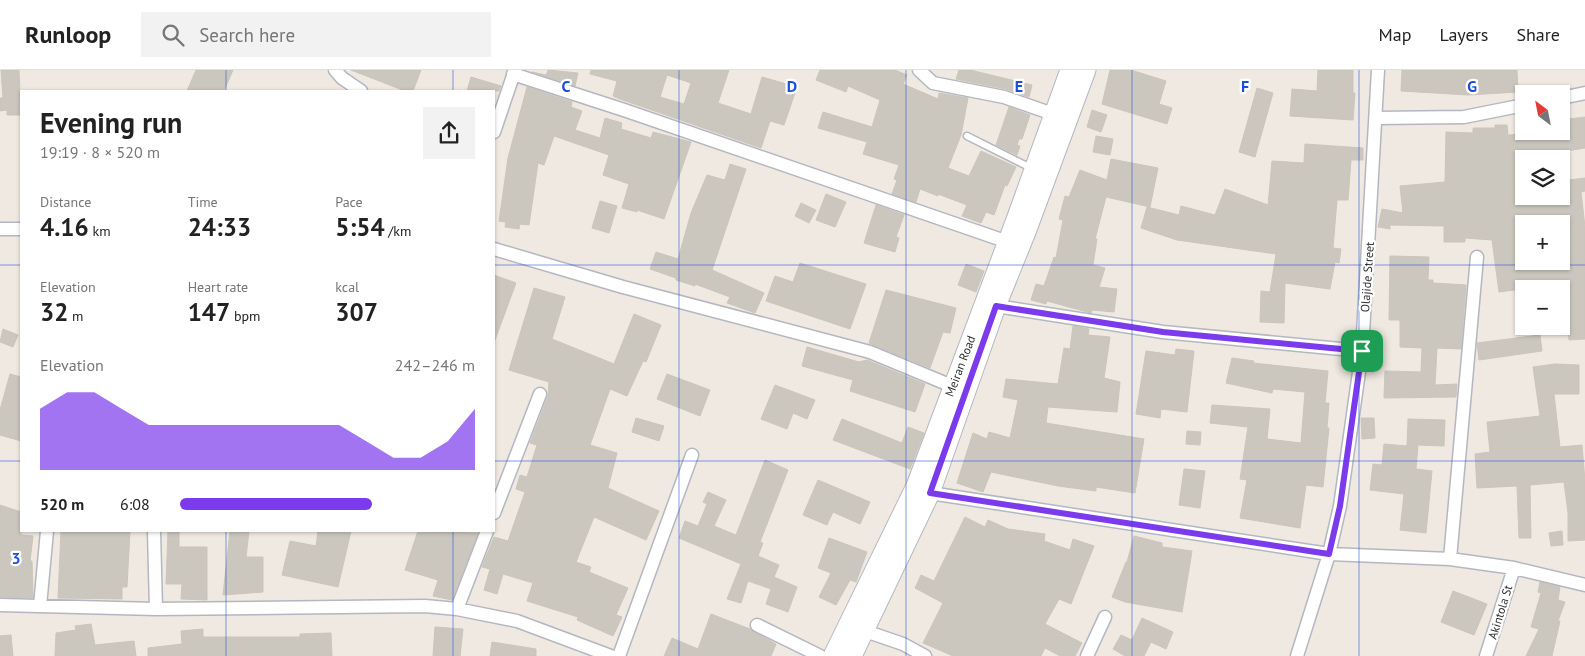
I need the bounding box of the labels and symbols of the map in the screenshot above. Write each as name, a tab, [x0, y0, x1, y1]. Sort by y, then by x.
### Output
text: C	[562, 76, 571, 96]
text: D	[787, 76, 797, 96]
text: E	[1015, 76, 1023, 96]
text: F	[1241, 76, 1249, 96]
text: G	[1467, 76, 1477, 96]
north arrow	[1515, 85, 1570, 140]
street label: Olajide Street	[1357, 241, 1377, 313]
pin	[1341, 330, 1383, 372]
street label: Meiran Road	[942, 333, 978, 399]
text: 3	[11, 548, 21, 568]
street label: Akintola St	[1485, 583, 1515, 641]

